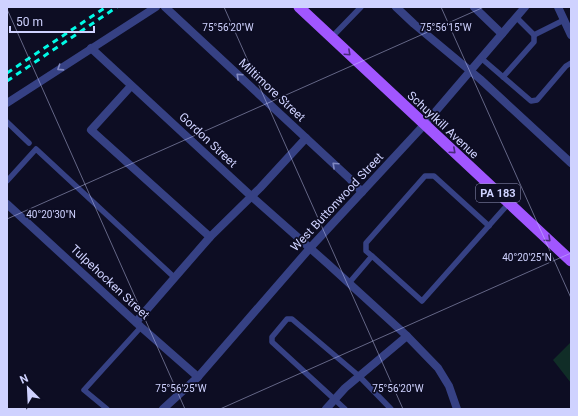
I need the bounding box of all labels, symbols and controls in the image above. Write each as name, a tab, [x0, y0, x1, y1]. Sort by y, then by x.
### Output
scale bar	[10, 8, 94, 34]
text: 50 m	[16, 15, 43, 29]
text: 75°56'20"W	[202, 22, 254, 33]
text: 75°56'15"W	[420, 22, 472, 33]
one-way arrow	[343, 48, 350, 55]
street label: Miltimore Street	[236, 56, 308, 124]
one-way arrow	[57, 63, 64, 71]
one-way arrow	[236, 73, 244, 81]
street label: Schuylkill Avenue	[404, 88, 482, 162]
street label: Gordon Street	[176, 110, 240, 170]
one-way arrow	[448, 146, 455, 153]
street label: West Buttonwood Street	[288, 150, 386, 254]
one-way arrow	[332, 162, 339, 169]
road number: PA 183	[476, 184, 520, 202]
text: 40°20'30"N	[26, 209, 76, 220]
one-way arrow	[543, 235, 551, 242]
street label: Tulpehocken Street	[68, 242, 152, 322]
text: 40°20'25"N	[502, 252, 552, 263]
north arrow	[8, 368, 48, 408]
text: N	[18, 372, 31, 387]
text: 75°56'25"W	[155, 383, 207, 394]
text: 75°56'20"W	[372, 383, 424, 394]

